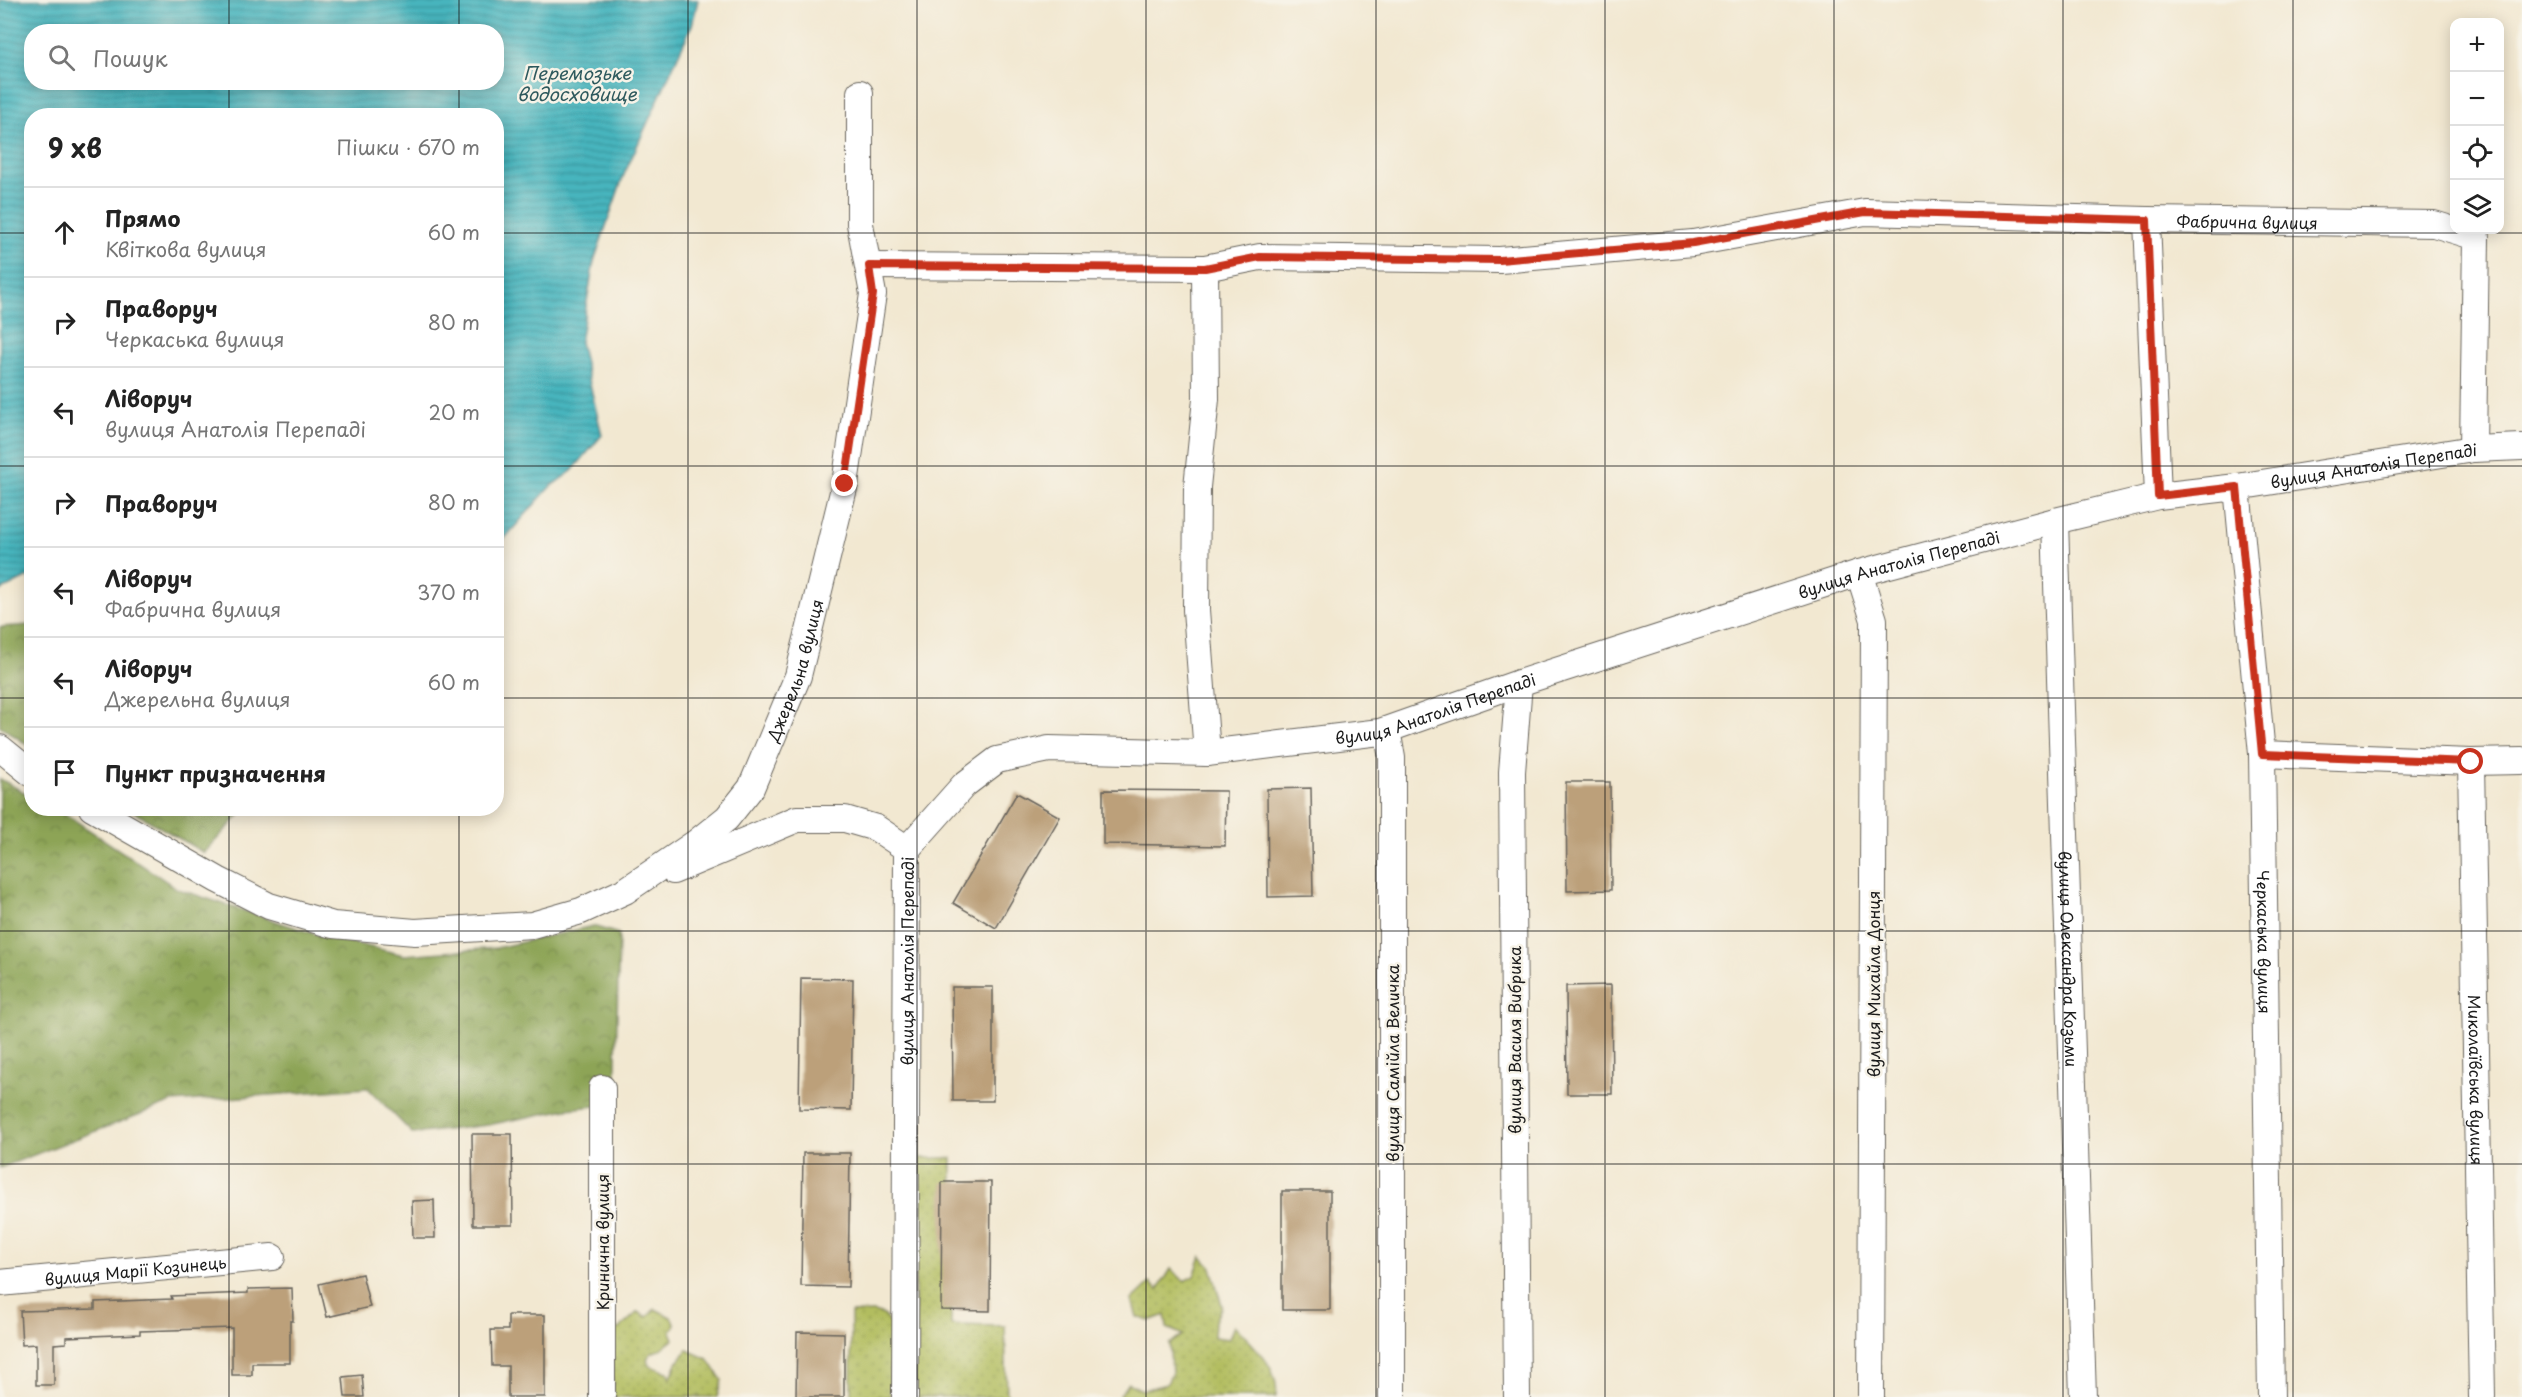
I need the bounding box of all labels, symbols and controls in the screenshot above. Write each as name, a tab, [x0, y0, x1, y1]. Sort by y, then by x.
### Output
map controls	[2450, 18, 2504, 234]
button: +	[2450, 18, 2504, 72]
search box	[24, 24, 504, 90]
icon: search	[45, 41, 78, 74]
text: Пошук	[93, 41, 168, 74]
water label: Перемозьке водосховище	[517, 59, 638, 107]
button: −	[2450, 72, 2504, 126]
button: locate	[2450, 126, 2504, 180]
text: 9 хв	[48, 128, 102, 167]
text: Пішки · 670 m	[337, 132, 480, 162]
button: layers	[2450, 180, 2504, 234]
text: Прямо	[105, 201, 180, 234]
street label: Фабрична вулиця	[2177, 208, 2318, 234]
icon: ahead	[48, 216, 81, 249]
text: 60 m	[428, 217, 480, 247]
text: Квіткова вулиця	[105, 234, 267, 264]
text: Праворуч	[105, 291, 218, 324]
icon: right	[48, 306, 81, 339]
text: 80 m	[428, 307, 480, 337]
text: Черкаська вулиця	[105, 324, 285, 354]
text: Ліворуч	[105, 381, 192, 414]
icon: left	[48, 396, 81, 429]
text: 20 m	[428, 397, 480, 427]
text: вулиця Анатолія Перепаді	[105, 414, 366, 444]
street label: вулиця Анатолія Перепаді	[2269, 437, 2477, 493]
route end	[831, 470, 857, 496]
icon: right	[48, 486, 81, 519]
text: Праворуч	[105, 486, 218, 519]
text: 80 m	[428, 487, 480, 517]
street label: вулиця Анатолія Перепаді	[1795, 524, 2002, 604]
text: Ліворуч	[105, 561, 192, 594]
icon: left	[48, 576, 81, 609]
text: 370 m	[417, 577, 480, 607]
text: Фабрична вулиця	[105, 594, 281, 624]
street label: Джерельна вулиця	[760, 596, 828, 746]
text: Ліворуч	[105, 651, 192, 684]
icon: left	[48, 666, 81, 699]
street label: вулиця Анатолія Перепаді	[1334, 666, 1538, 749]
text: 60 m	[428, 667, 480, 697]
text: Джерельна вулиця	[105, 684, 291, 714]
route start	[2457, 748, 2483, 774]
icon: arrive	[48, 756, 81, 789]
text: Пункт призначення	[105, 756, 326, 789]
street label: вулиця Олександра Козьми	[2054, 850, 2084, 1067]
street label: вулиця Анатолія Перепаді	[894, 856, 919, 1066]
street label: Черкаська вулиця	[2252, 870, 2278, 1014]
street label: вулиця Михайла Донця	[1861, 891, 1885, 1077]
street label: вулиця Василя Вибрика	[1502, 946, 1526, 1134]
street label: вулиця Самійла Величка	[1380, 964, 1404, 1162]
street label: Миколаївська вулиця	[2463, 994, 2490, 1166]
street label: Кринична вулиця	[590, 1174, 614, 1310]
street label: вулиця Марії Козинець	[44, 1249, 227, 1291]

